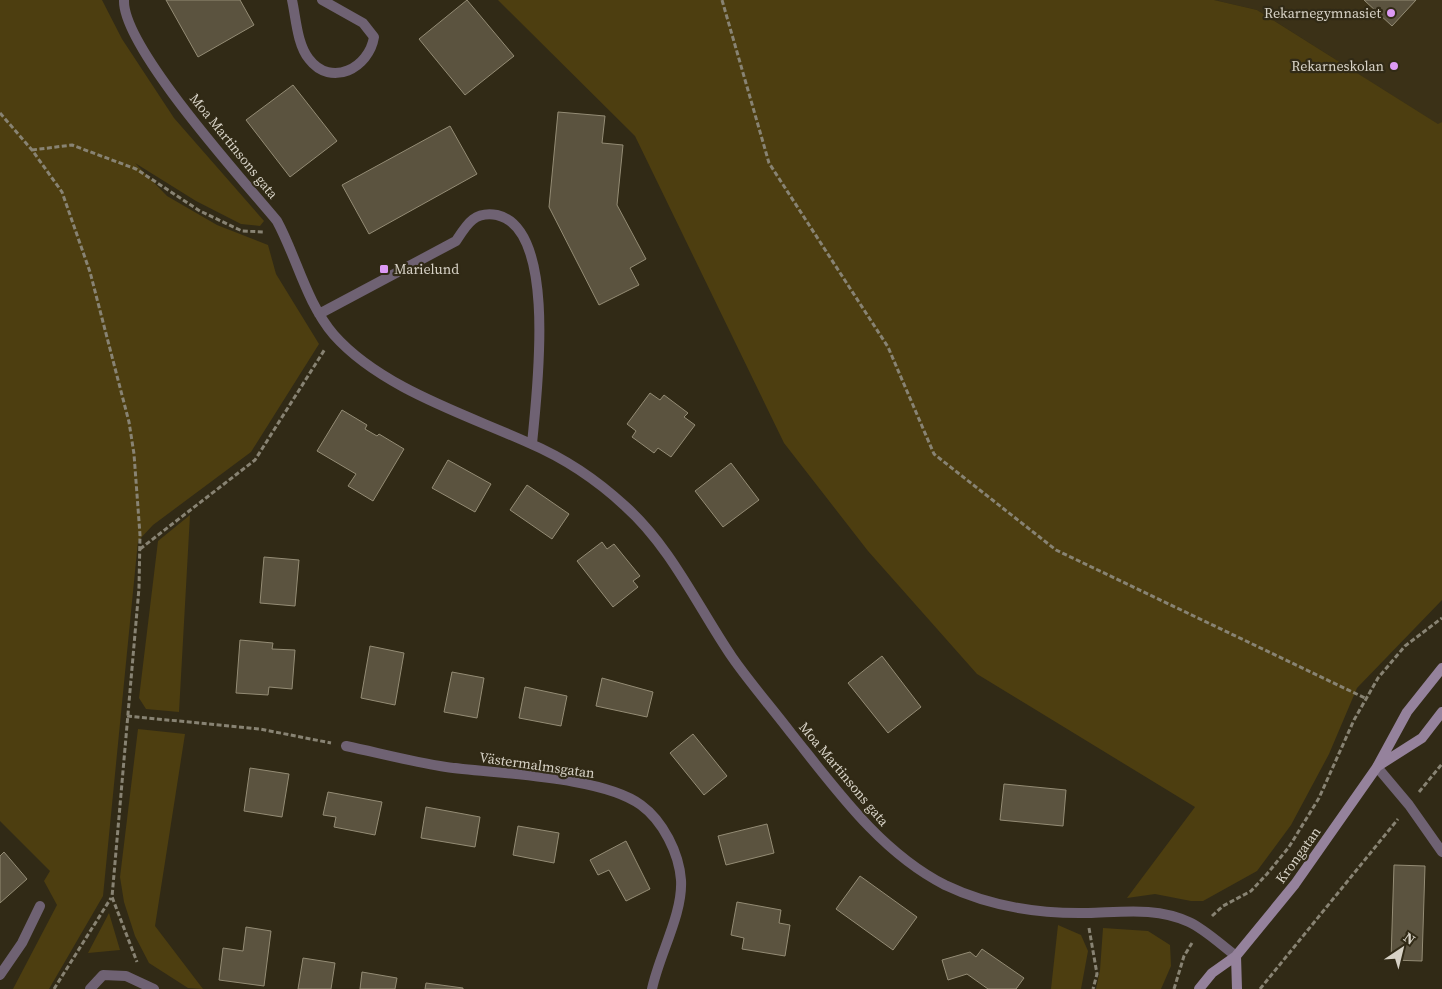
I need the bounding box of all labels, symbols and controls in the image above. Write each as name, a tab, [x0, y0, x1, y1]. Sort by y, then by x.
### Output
place label: Rekarnegymnasiet	[1264, 3, 1381, 23]
marker: Rekarnegymnasiet	[1385, 7, 1397, 19]
place label: Rekarneskolan	[1291, 56, 1385, 76]
marker: Rekarneskolan	[1388, 60, 1400, 72]
street label: Moa Martinsons gata	[185, 89, 283, 204]
place label: Marielund	[394, 259, 459, 279]
marker: Marielund	[378, 263, 390, 275]
street label: Moa Martinsons gata	[794, 718, 894, 831]
street label: Västermalmsgatan	[478, 747, 596, 783]
street label: Krongatan	[1271, 822, 1326, 887]
north arrow	[1377, 924, 1427, 974]
text: N	[1400, 927, 1419, 949]

